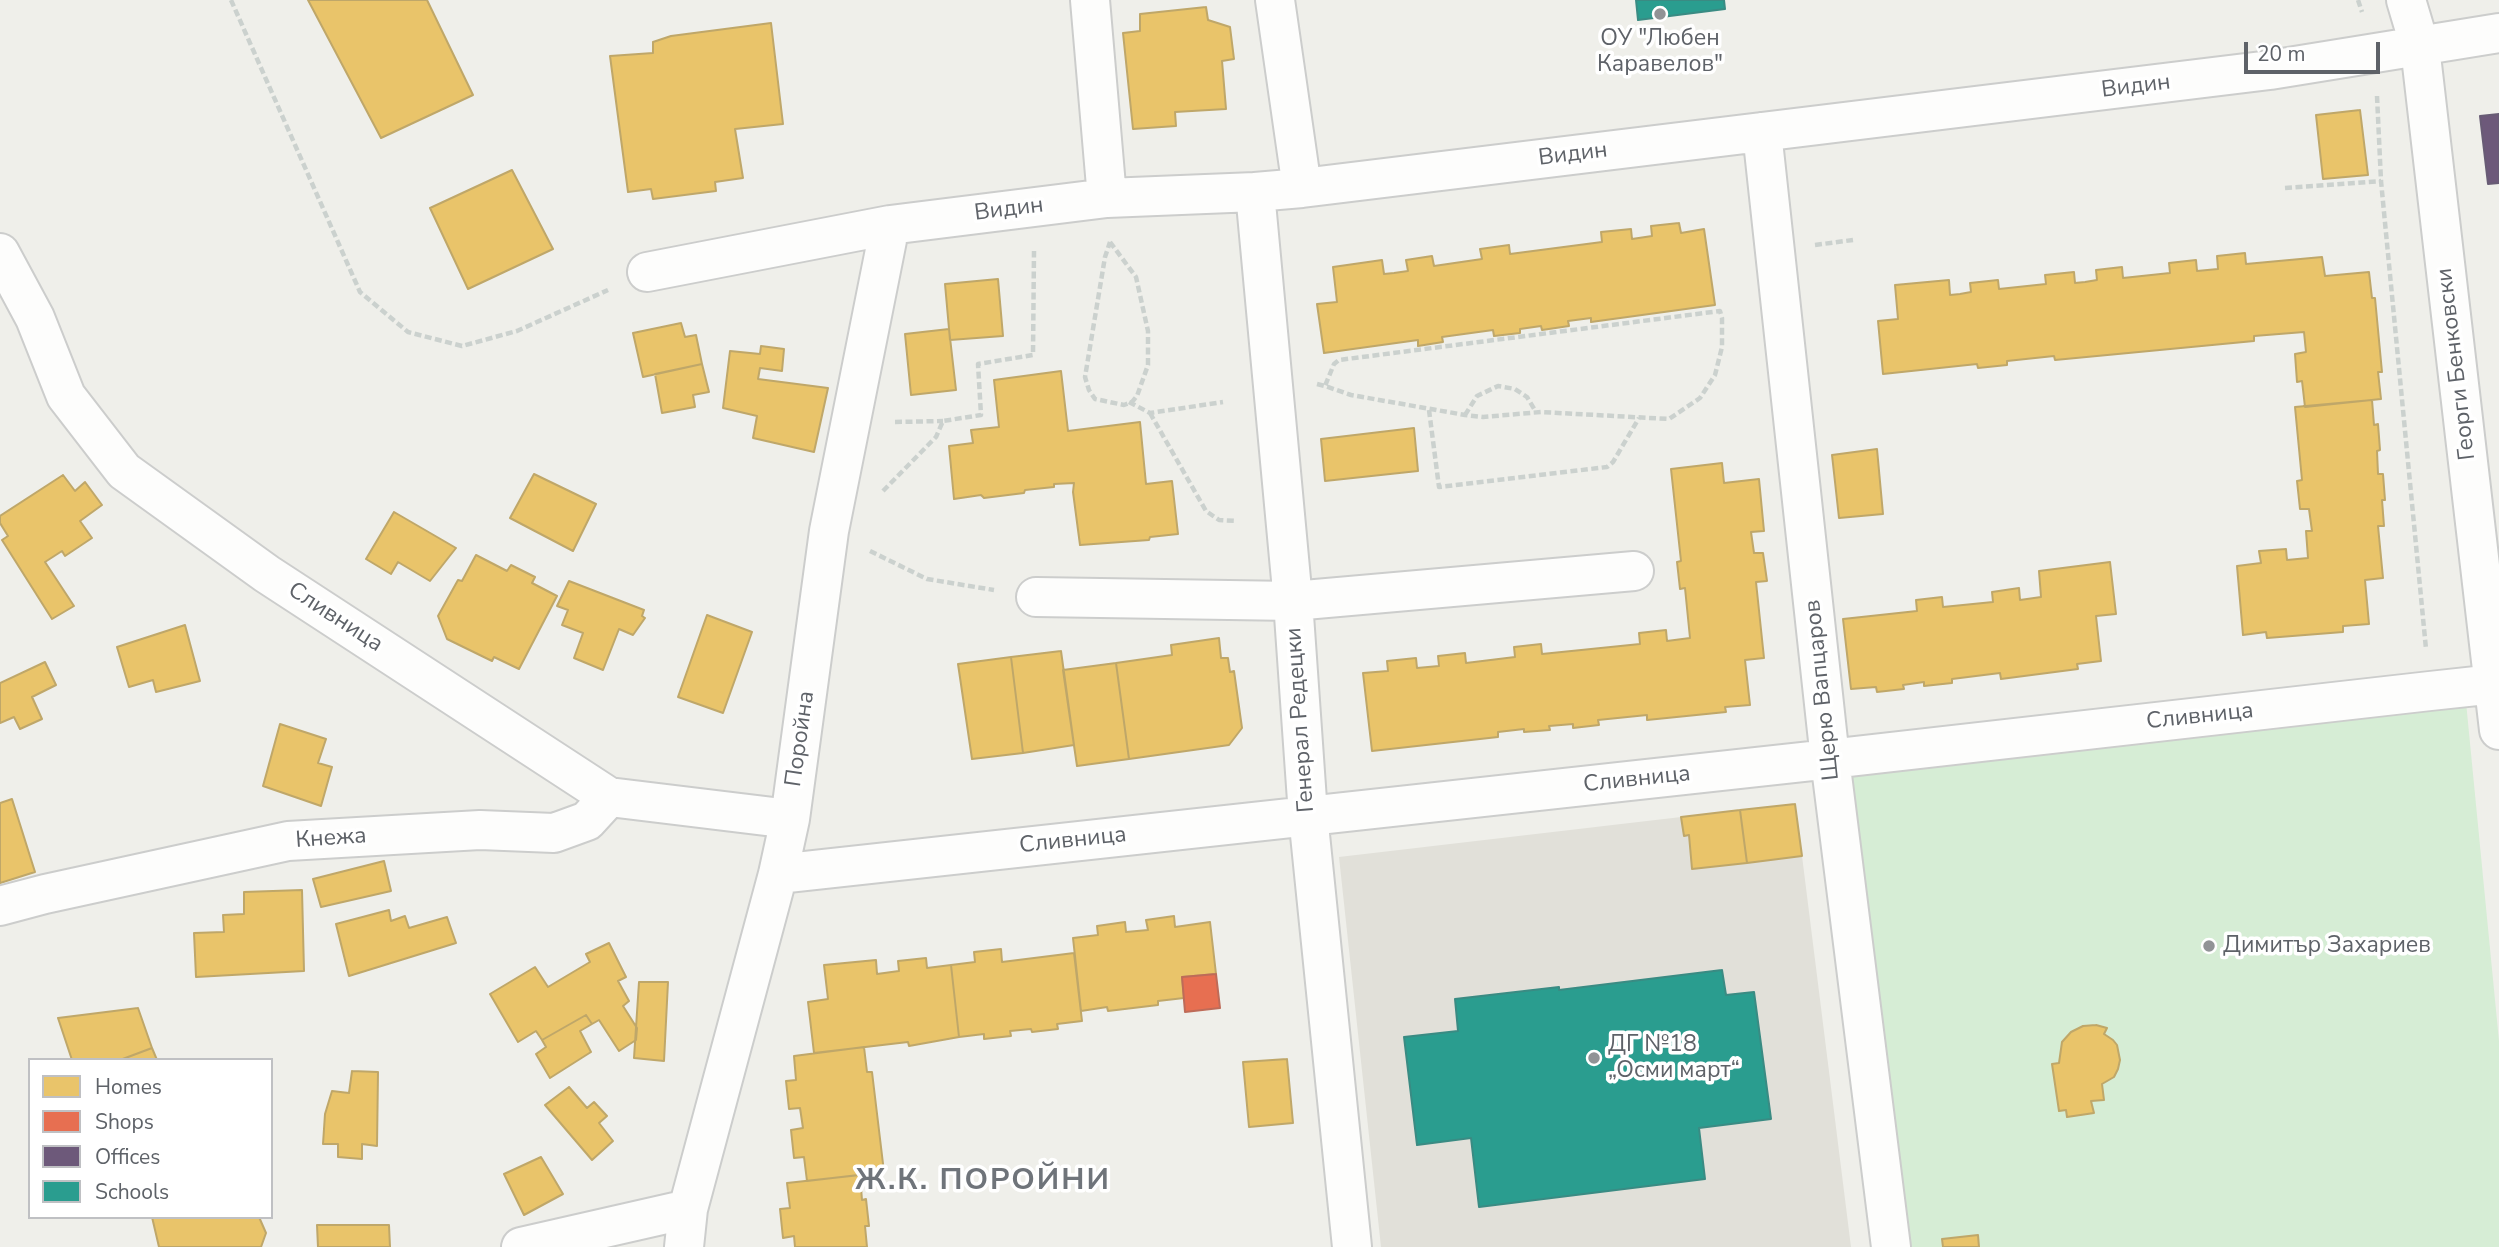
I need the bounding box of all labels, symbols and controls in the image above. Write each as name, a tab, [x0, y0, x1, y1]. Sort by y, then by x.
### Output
marker: ОУ "Любен Каравелов"	[1652, 6, 1668, 22]
place label: ОУ "Любен Каравелов"	[1597, 25, 1723, 79]
scale bar	[2247, 28, 2384, 72]
text: 20 m	[2257, 40, 2306, 68]
street label: Видин	[2100, 69, 2172, 105]
street label: Видин	[1537, 137, 1609, 173]
street label: Видин	[973, 192, 1045, 228]
street label: Георги Бенковски	[2432, 266, 2482, 462]
street label: Сливница	[282, 577, 388, 659]
street label: Щерю Вапцаров	[1800, 598, 1846, 782]
street label: Генерал Редецки	[1281, 627, 1321, 813]
street label: Поройна	[781, 689, 821, 789]
street label: Сливница	[2145, 698, 2255, 736]
street label: Сливница	[1582, 761, 1692, 799]
street label: Сливница	[1018, 822, 1128, 860]
street label: Кнежа	[295, 823, 367, 855]
place label: Димитър Захариев	[2223, 932, 2431, 960]
marker: Димитър Захариев	[2201, 938, 2217, 954]
place label: ДГ №18 „Осми март“	[1608, 1031, 1740, 1085]
marker: ДГ №18 „Осми март“	[1586, 1050, 1602, 1066]
legend	[28, 1058, 273, 1219]
text: Homes	[95, 1073, 162, 1101]
text: Shops	[95, 1108, 154, 1136]
text: Offices	[95, 1143, 160, 1171]
district label: Ж.К. ПОРОЙНИ	[857, 1164, 1109, 1200]
text: Schools	[95, 1178, 169, 1206]

